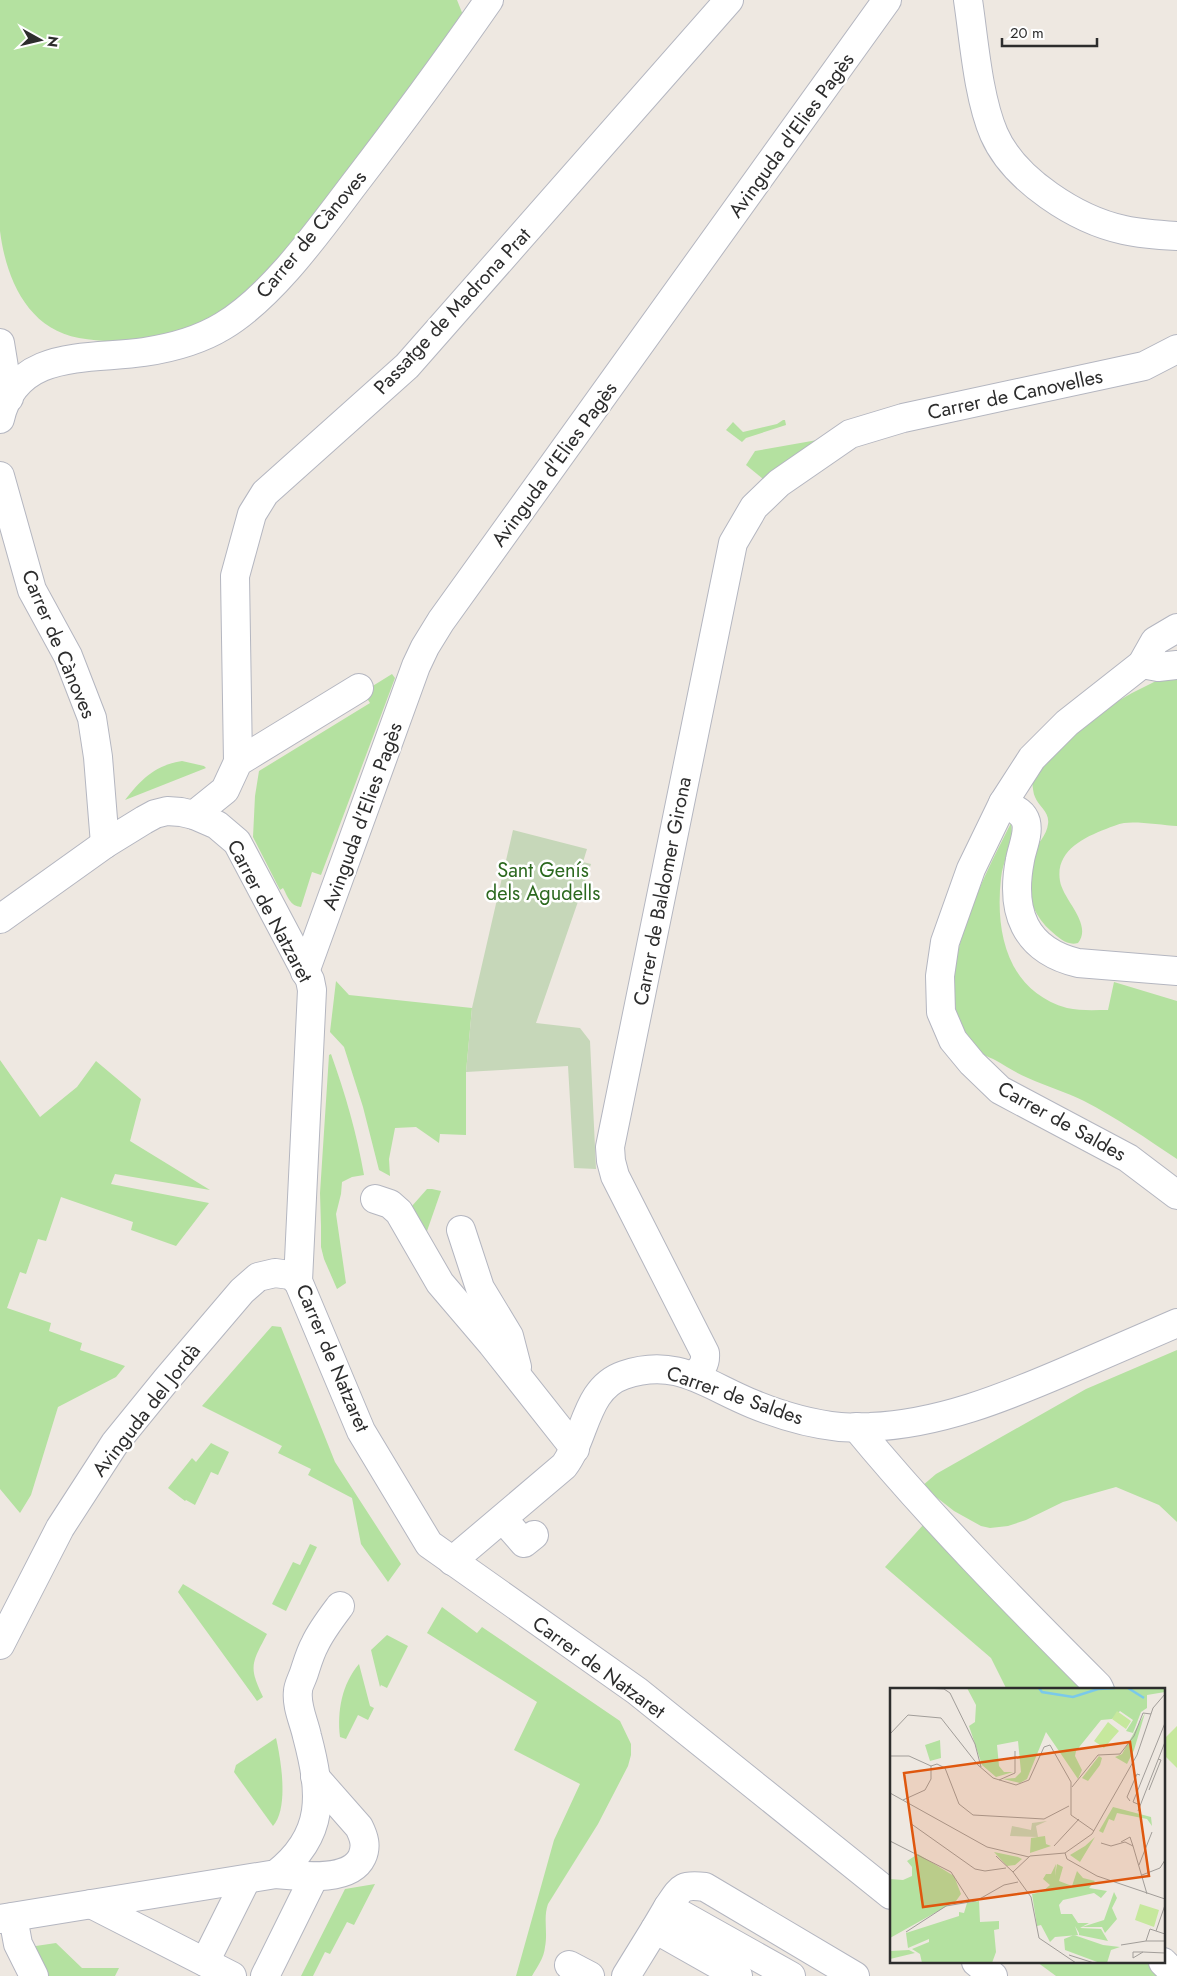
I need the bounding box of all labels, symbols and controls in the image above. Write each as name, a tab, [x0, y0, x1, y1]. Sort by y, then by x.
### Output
north arrow	[15, 15, 65, 65]
scale bar	[1002, 15, 1097, 47]
text: 20 m	[1010, 22, 1044, 44]
text: N	[42, 35, 64, 49]
street label: Avinguda d'Elies Pagès	[722, 47, 861, 224]
street label: Carrer de Cànoves	[249, 164, 374, 305]
street label: Passatge de Madrona Prat	[367, 221, 538, 401]
street label: Carrer de Canovelles	[925, 362, 1105, 427]
street label: Avinguda d'Elies Pagès	[485, 376, 624, 553]
street label: Carrer de Cànoves	[14, 565, 103, 723]
street label: Avinguda d'Elies Pagès	[315, 718, 410, 914]
street label: Carrer de Baldomer Girona	[626, 774, 699, 1008]
street label: Carrer de Natzaret	[220, 835, 320, 988]
park label: Sant Genís dels Agudells	[486, 856, 600, 908]
street label: Carrer de Saldes	[992, 1074, 1131, 1169]
street label: Carrer de Natzaret	[288, 1280, 377, 1437]
street label: Avinguda del Jordà	[85, 1338, 208, 1483]
street label: Carrer de Saldes	[663, 1359, 807, 1432]
street label: Carrer de Natzaret	[526, 1609, 671, 1726]
inset map	[890, 1688, 1164, 1964]

